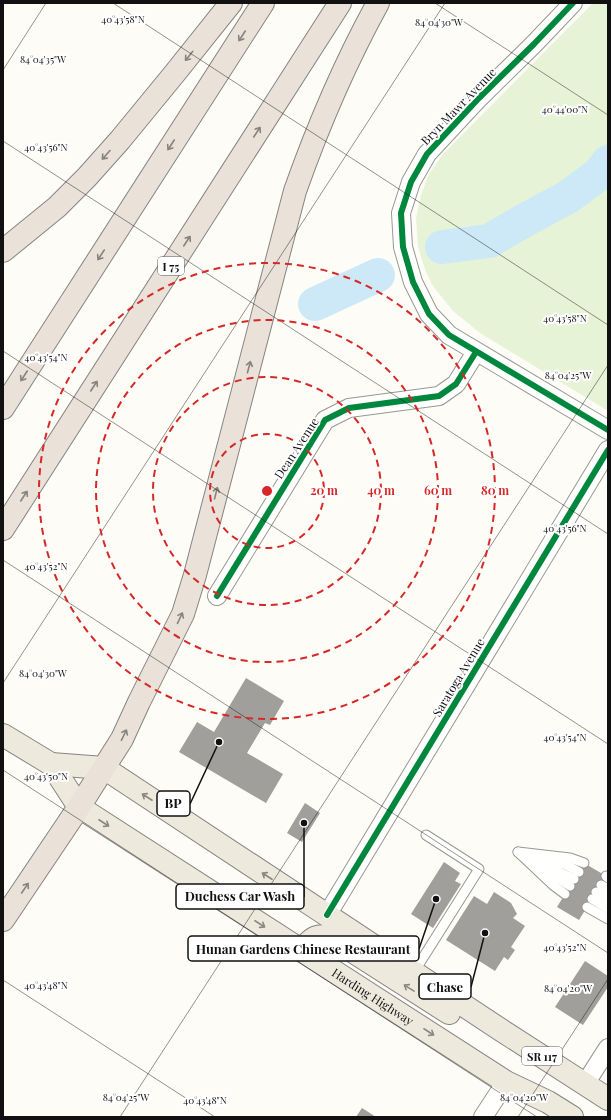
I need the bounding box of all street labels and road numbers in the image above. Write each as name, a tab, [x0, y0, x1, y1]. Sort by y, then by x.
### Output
street label: Bryn Mawr Avenue	[417, 64, 499, 148]
road number: I 75	[158, 257, 184, 275]
street label: Dean Avenue	[270, 414, 322, 482]
street label: Saratoga Avenue	[428, 635, 488, 719]
street label: Harding Highway	[329, 964, 417, 1029]
road number: SR 117	[522, 1047, 562, 1065]

